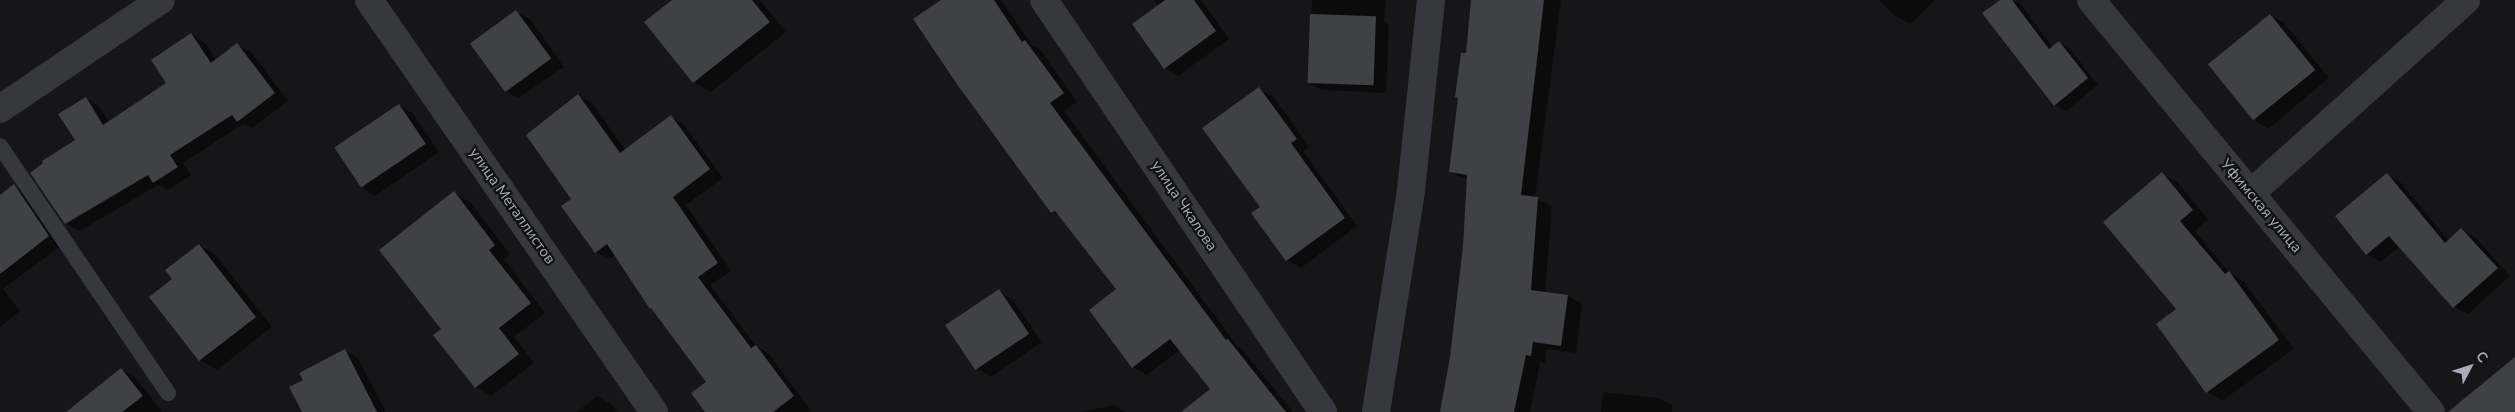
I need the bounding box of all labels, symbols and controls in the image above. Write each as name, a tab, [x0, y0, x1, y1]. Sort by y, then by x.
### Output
street label: улица Металлистов	[465, 144, 559, 268]
street label: Уфимская улица	[2216, 155, 2306, 257]
street label: улица Чкалова	[1147, 157, 1221, 255]
north arrow	[2445, 342, 2495, 392]
text: С	[2472, 347, 2492, 367]

